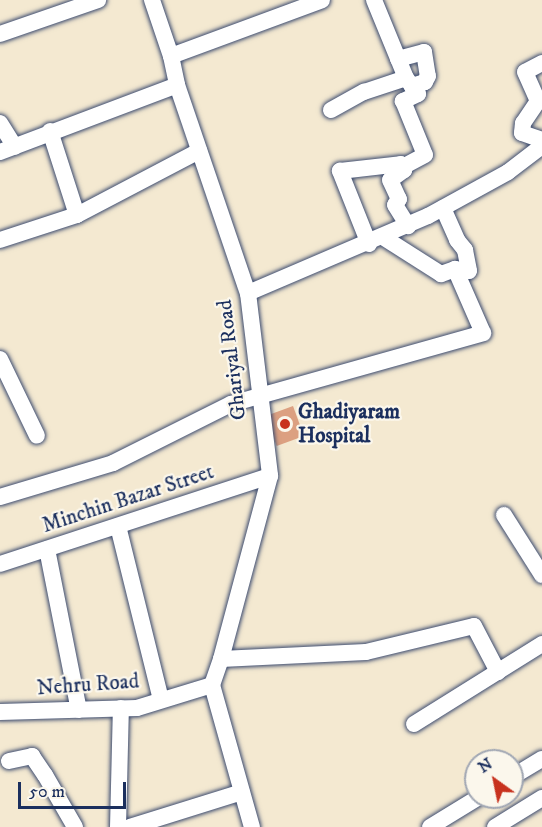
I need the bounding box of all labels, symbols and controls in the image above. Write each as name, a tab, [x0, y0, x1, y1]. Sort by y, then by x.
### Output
street label: Ghariyal Road	[212, 298, 252, 422]
place label: Ghadiyaram Hospital	[298, 399, 400, 449]
marker: Ghadiyaram Hospital	[276, 415, 294, 433]
street label: Minchin Bazar Street	[39, 459, 217, 539]
street label: Nehru Road	[36, 669, 140, 701]
north arrow	[464, 749, 524, 809]
text: N	[474, 754, 496, 778]
scale bar	[21, 770, 129, 808]
text: 50 m	[29, 781, 65, 803]

